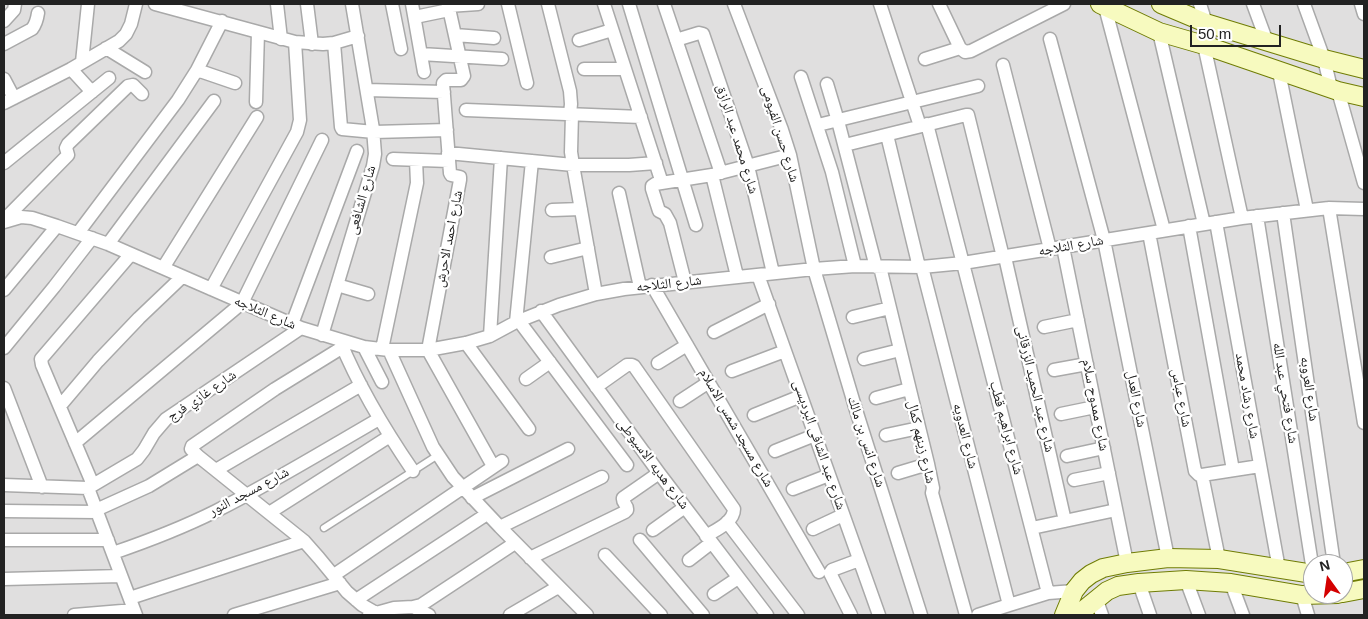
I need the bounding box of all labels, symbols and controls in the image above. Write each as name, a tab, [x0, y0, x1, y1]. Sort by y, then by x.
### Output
scale bar	[1193, 15, 1284, 47]
text: 50 m	[1198, 25, 1231, 42]
street label: شارع محمد عبد الرازق	[712, 82, 762, 196]
street label: شارع حسن الفيومى	[757, 84, 803, 184]
street label: شارع الشافعى	[344, 164, 380, 236]
street label: شارع احمد الاحرش	[431, 189, 467, 289]
street label: شارع الثلاجه	[1037, 232, 1105, 260]
street label: شارع الثلاجه	[635, 272, 703, 296]
street label: شارع الثلاجه	[232, 292, 298, 334]
street label: شارع عبد الحميد الزرقانى	[1012, 324, 1058, 454]
street label: شارع فتحي عبد الله	[1269, 341, 1301, 445]
street label: شارع رشاد محمد	[1231, 352, 1263, 440]
street label: شارع العروبه	[1296, 356, 1322, 422]
street label: شارع ممدوح سلام	[1078, 358, 1112, 452]
street label: شارع مسجد شمس الاسلام	[695, 366, 777, 490]
street label: شارع غازي فرج	[164, 367, 240, 425]
street label: شارع عباس	[1167, 367, 1195, 429]
street label: شارع العدل	[1122, 369, 1150, 429]
street label: شارع عبد الشافى البرديسى	[789, 378, 849, 512]
street label: شارع ابراهيم قطب	[985, 379, 1027, 477]
street label: شارع انس بن مالك	[843, 394, 889, 490]
street label: شارع زينهم كمال	[903, 399, 939, 485]
street label: شارع العدويه	[949, 402, 981, 470]
street label: شارع هديه الاسيوطى	[613, 415, 693, 513]
street label: شارع مسجد النور	[206, 464, 292, 520]
north arrow	[1303, 554, 1353, 604]
text: N	[1318, 556, 1331, 574]

